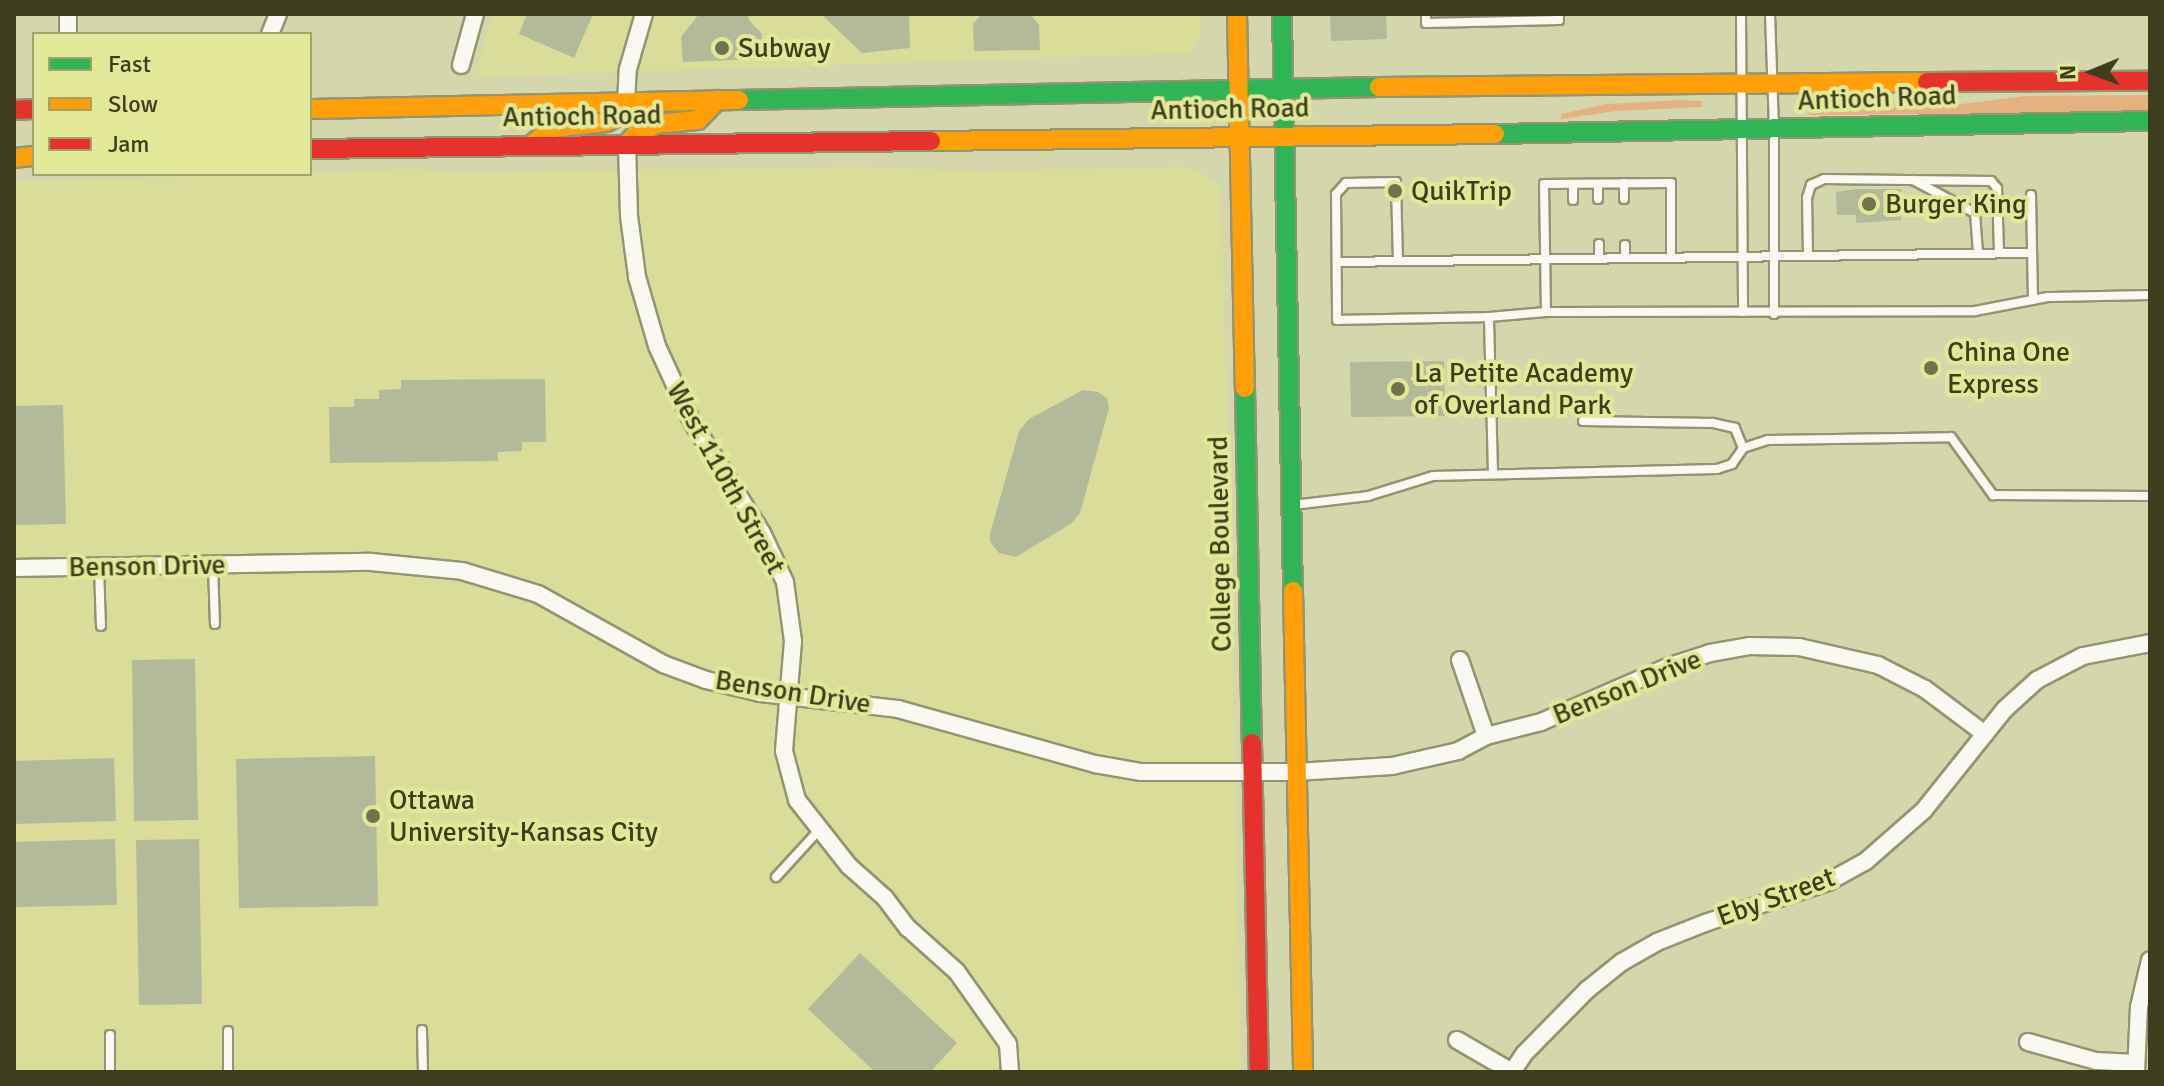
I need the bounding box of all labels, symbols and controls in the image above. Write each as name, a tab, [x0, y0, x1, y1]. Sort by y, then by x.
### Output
place label: Subway	[738, 31, 831, 65]
legend	[32, 32, 312, 176]
north arrow	[2052, 32, 2132, 112]
marker: Subway	[713, 39, 731, 57]
text: Fast	[108, 49, 151, 79]
text: N	[2054, 65, 2081, 80]
street label: Antioch Road	[1797, 78, 1957, 118]
text: Slow	[108, 89, 158, 119]
street label: Antioch Road	[1150, 91, 1310, 127]
street label: Antioch Road	[502, 98, 662, 134]
text: Jam	[108, 129, 149, 159]
place label: QuikTrip	[1411, 174, 1512, 208]
marker: QuikTrip	[1386, 182, 1404, 200]
place label: Burger King	[1885, 187, 2027, 221]
marker: Burger King	[1860, 195, 1878, 213]
place label: China One Express	[1947, 335, 2070, 401]
place label: La Petite Academy of Overland Park	[1414, 356, 1633, 422]
marker: China One Express	[1922, 359, 1940, 377]
street label: West 110th Street	[659, 376, 793, 580]
marker: La Petite Academy of Overland Park	[1389, 380, 1407, 398]
street label: College Boulevard	[1201, 436, 1239, 652]
street label: Benson Drive	[68, 548, 226, 584]
street label: Benson Drive	[1548, 642, 1706, 732]
street label: Benson Drive	[713, 663, 873, 721]
place label: Ottawa University-Kansas City	[389, 783, 658, 849]
marker: Ottawa University-Kansas City	[364, 807, 382, 825]
street label: Eby Street	[1713, 860, 1839, 934]

